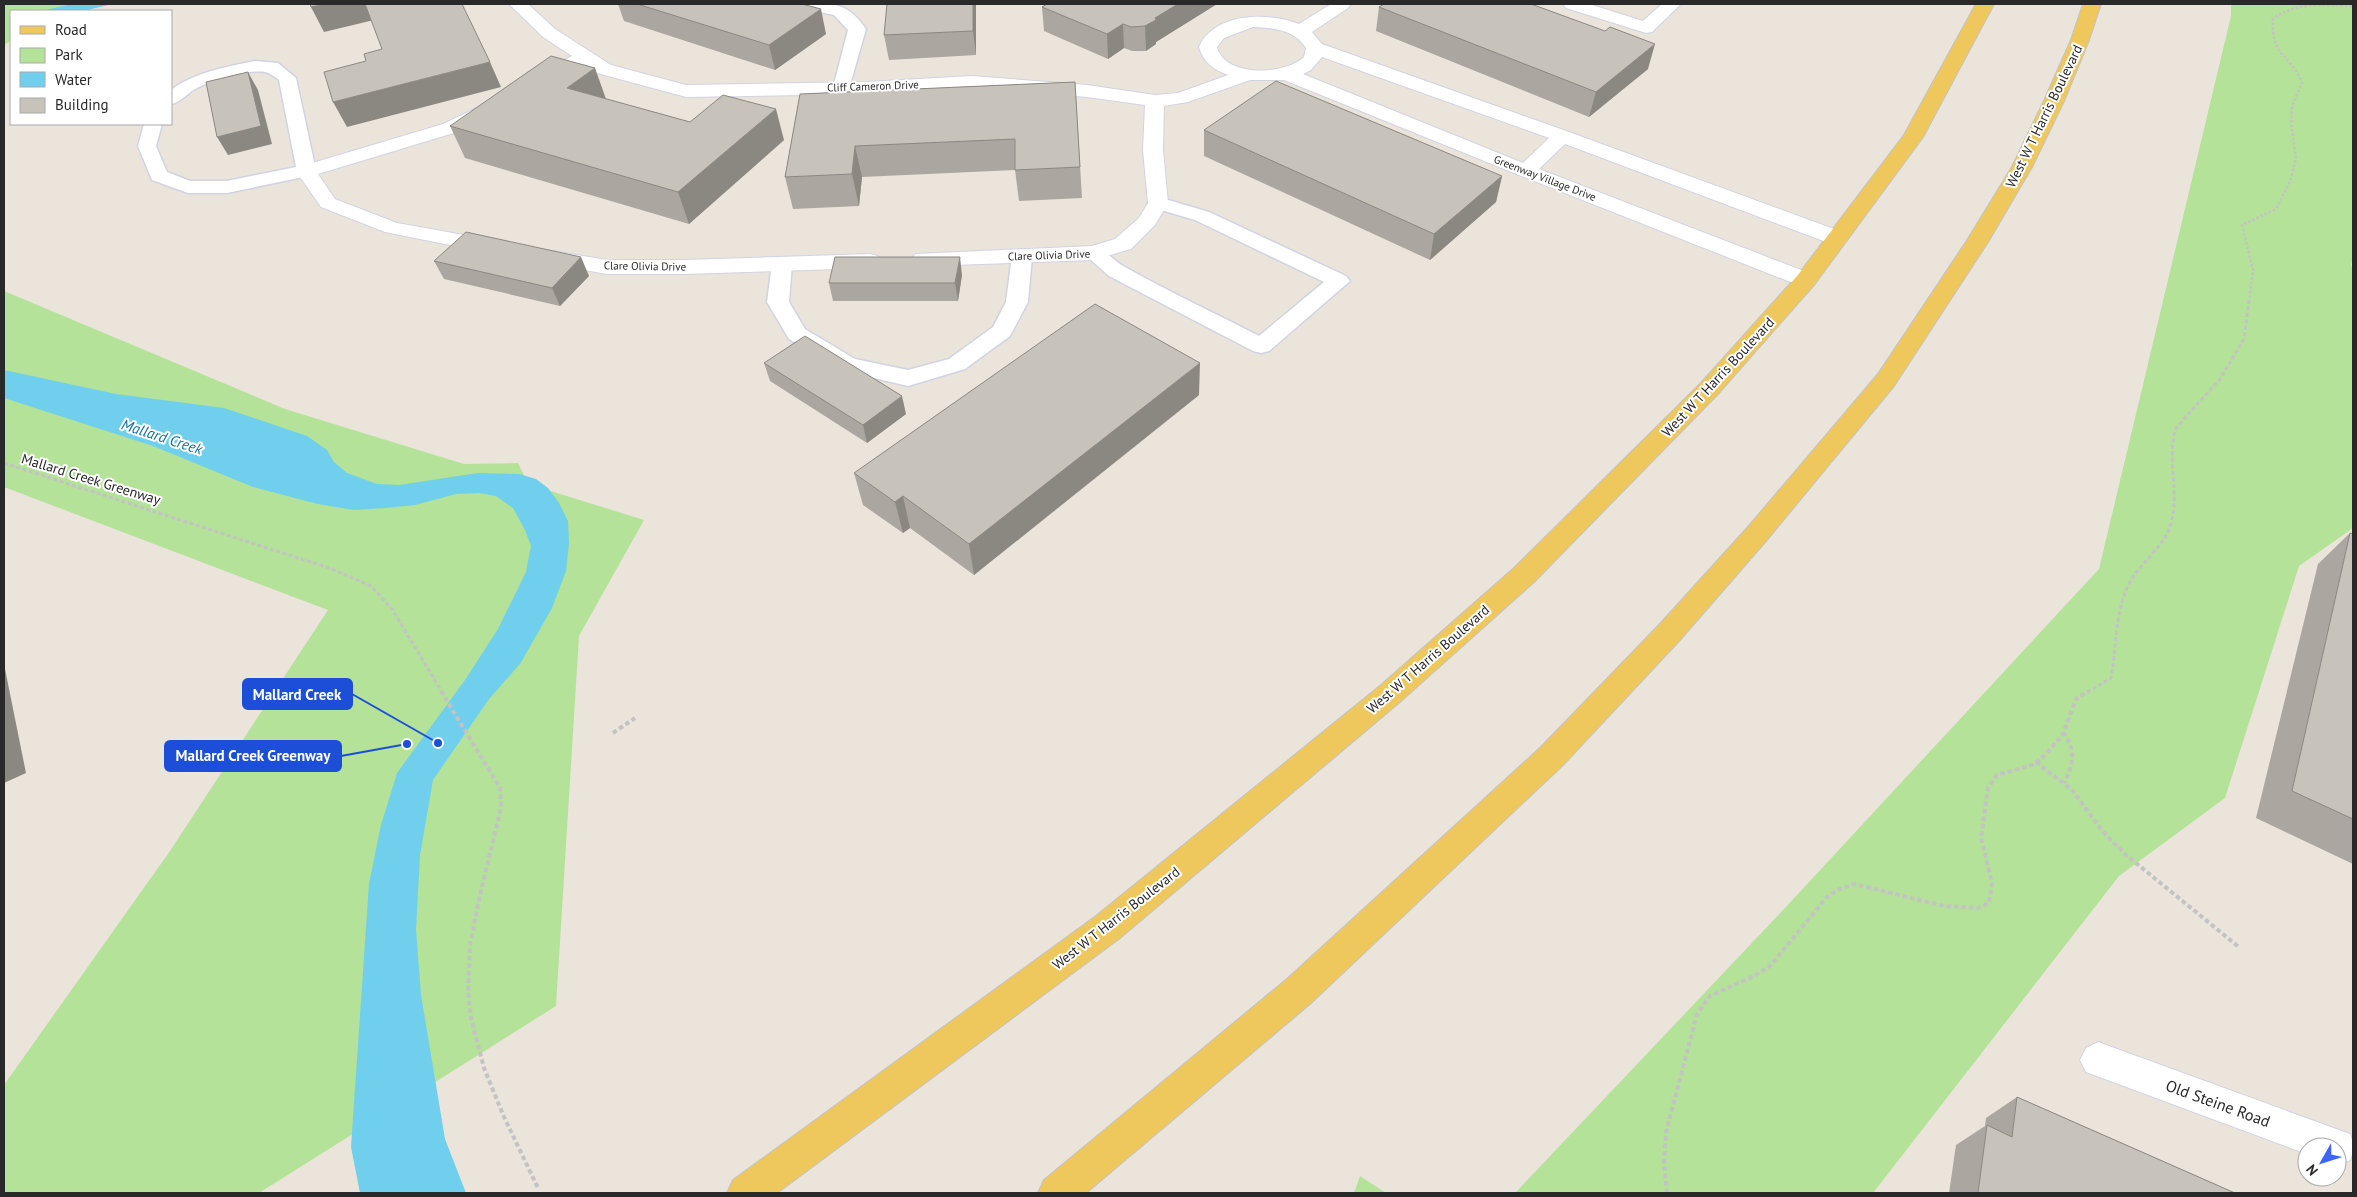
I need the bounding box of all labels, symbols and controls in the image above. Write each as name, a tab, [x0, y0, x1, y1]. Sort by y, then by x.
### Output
legend	[10, 10, 172, 125]
text: Road	[55, 20, 87, 39]
street label: West W T Harris Boulevard	[2001, 41, 2087, 191]
text: Park	[55, 45, 83, 64]
text: Water	[55, 70, 92, 89]
street label: Cliff Cameron Drive	[827, 77, 919, 95]
text: Building	[55, 95, 109, 114]
street label: Greenway Village Drive	[1492, 152, 1599, 204]
street label: Clare Olivia Drive	[1008, 247, 1091, 263]
street label: Clare Olivia Drive	[604, 258, 687, 274]
street label: West W T Harris Boulevard	[1658, 313, 1778, 441]
water label: Mallard Creek	[119, 415, 206, 459]
street label: Mallard Creek Greenway	[19, 449, 163, 509]
street label: West W T Harris Boulevard	[1363, 601, 1493, 717]
callout: Mallard Creek	[243, 679, 352, 709]
text: Mallard Creek	[253, 685, 342, 704]
callout: Mallard Creek Greenway	[165, 741, 341, 771]
text: Mallard Creek Greenway	[176, 746, 331, 765]
street label: West W T Harris Boulevard	[1049, 863, 1183, 973]
street label: Old Steine Road	[2163, 1075, 2273, 1131]
north arrow	[2297, 1137, 2347, 1187]
text: N	[2302, 1161, 2322, 1179]

